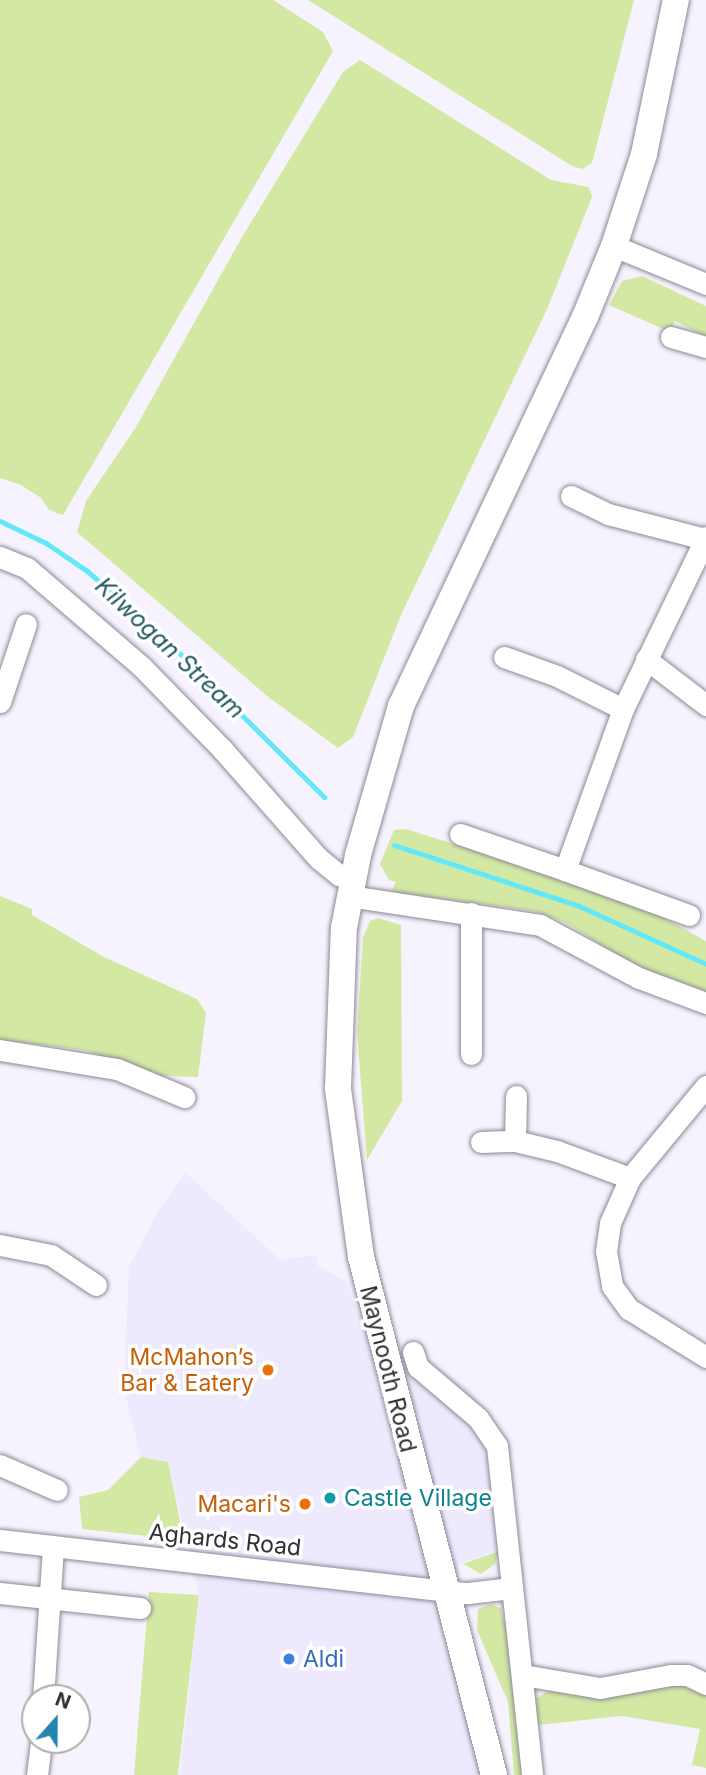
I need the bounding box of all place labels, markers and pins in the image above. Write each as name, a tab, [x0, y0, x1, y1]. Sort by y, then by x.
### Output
place label: McMahon’s Bar & Eatery	[120, 1343, 254, 1397]
marker: McMahon’s Bar & Eatery	[260, 1362, 276, 1378]
place label: Castle Village	[344, 1484, 492, 1512]
place label: Macari's	[197, 1490, 291, 1518]
marker: Castle Village	[322, 1490, 338, 1506]
marker: Macari's	[297, 1496, 313, 1512]
place label: Aldi	[303, 1645, 344, 1673]
marker: Aldi	[281, 1651, 297, 1667]

